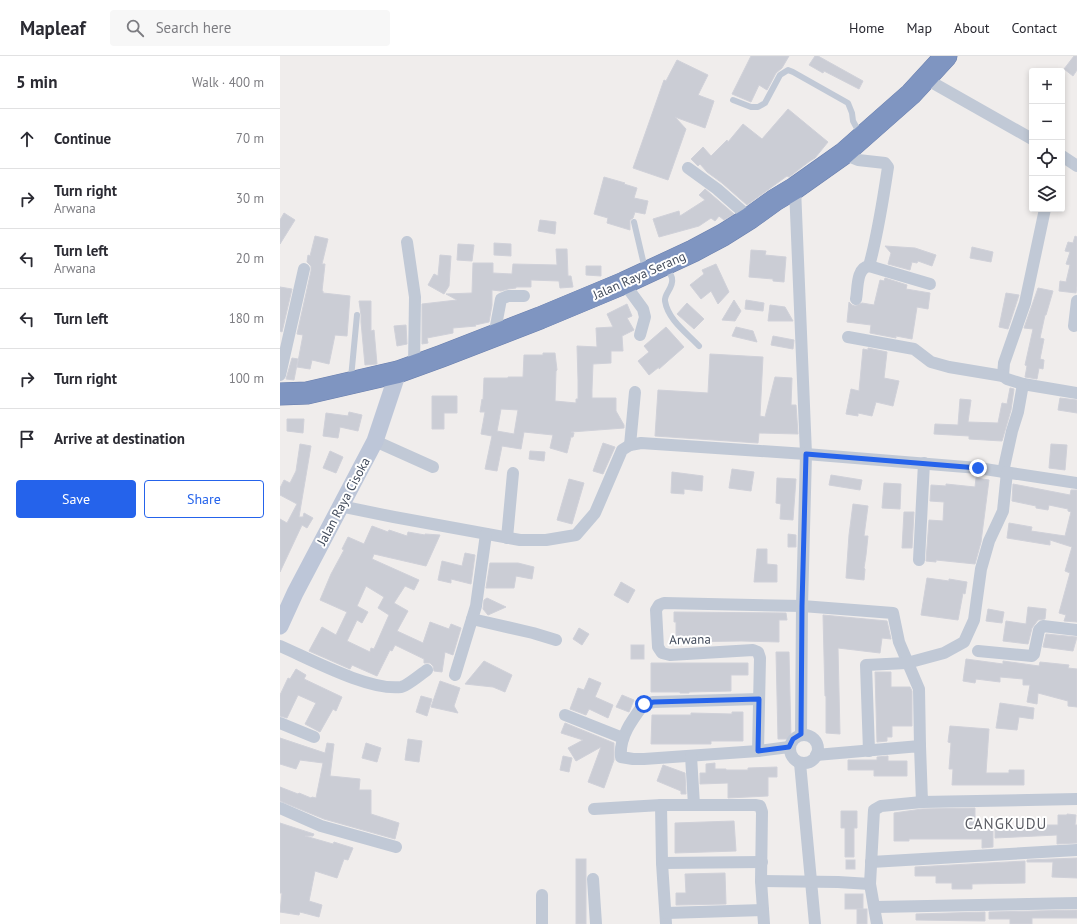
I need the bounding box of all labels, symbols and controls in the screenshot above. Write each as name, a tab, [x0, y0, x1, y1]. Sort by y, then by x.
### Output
search box	[110, 10, 390, 46]
text: Mapleaf	[20, 16, 86, 40]
icon: search	[124, 17, 146, 39]
text: Search here	[156, 18, 231, 37]
text: Home	[849, 19, 884, 37]
text: Map	[906, 19, 932, 37]
text: About	[954, 19, 990, 37]
text: Contact	[1012, 19, 1057, 37]
map controls	[1029, 68, 1065, 212]
button: +	[1029, 68, 1065, 104]
text: 5 min	[16, 71, 57, 93]
text: Walk · 400 m	[192, 74, 264, 91]
button: −	[1029, 104, 1065, 140]
icon: ahead	[16, 128, 38, 150]
text: Continue	[54, 129, 111, 148]
text: 70 m	[236, 130, 264, 147]
button: locate	[1029, 140, 1065, 176]
button: layers	[1029, 176, 1065, 212]
text: Turn right	[54, 181, 117, 200]
icon: right	[16, 188, 38, 210]
text: 30 m	[236, 190, 264, 207]
text: Arwana	[54, 200, 96, 217]
text: Turn left	[54, 241, 108, 260]
street label: Jalan Raya Serang	[589, 247, 688, 304]
icon: left	[16, 248, 38, 270]
text: 20 m	[236, 250, 264, 267]
text: Arwana	[54, 260, 96, 277]
icon: left	[16, 308, 38, 330]
text: Turn left	[54, 309, 108, 328]
text: 180 m	[229, 310, 264, 327]
icon: right	[16, 368, 38, 390]
text: Turn right	[54, 369, 117, 388]
text: 100 m	[229, 370, 264, 387]
icon: arrive	[16, 428, 38, 450]
text: Arrive at destination	[54, 429, 185, 448]
street label: Jalan Raya Cisoka	[313, 454, 374, 549]
route end	[969, 459, 987, 477]
button: Save	[16, 480, 136, 518]
button: Share	[144, 480, 264, 518]
street label: Arwana	[669, 631, 711, 648]
route start	[635, 695, 653, 713]
district label: CANGKUDU	[965, 814, 1047, 833]

